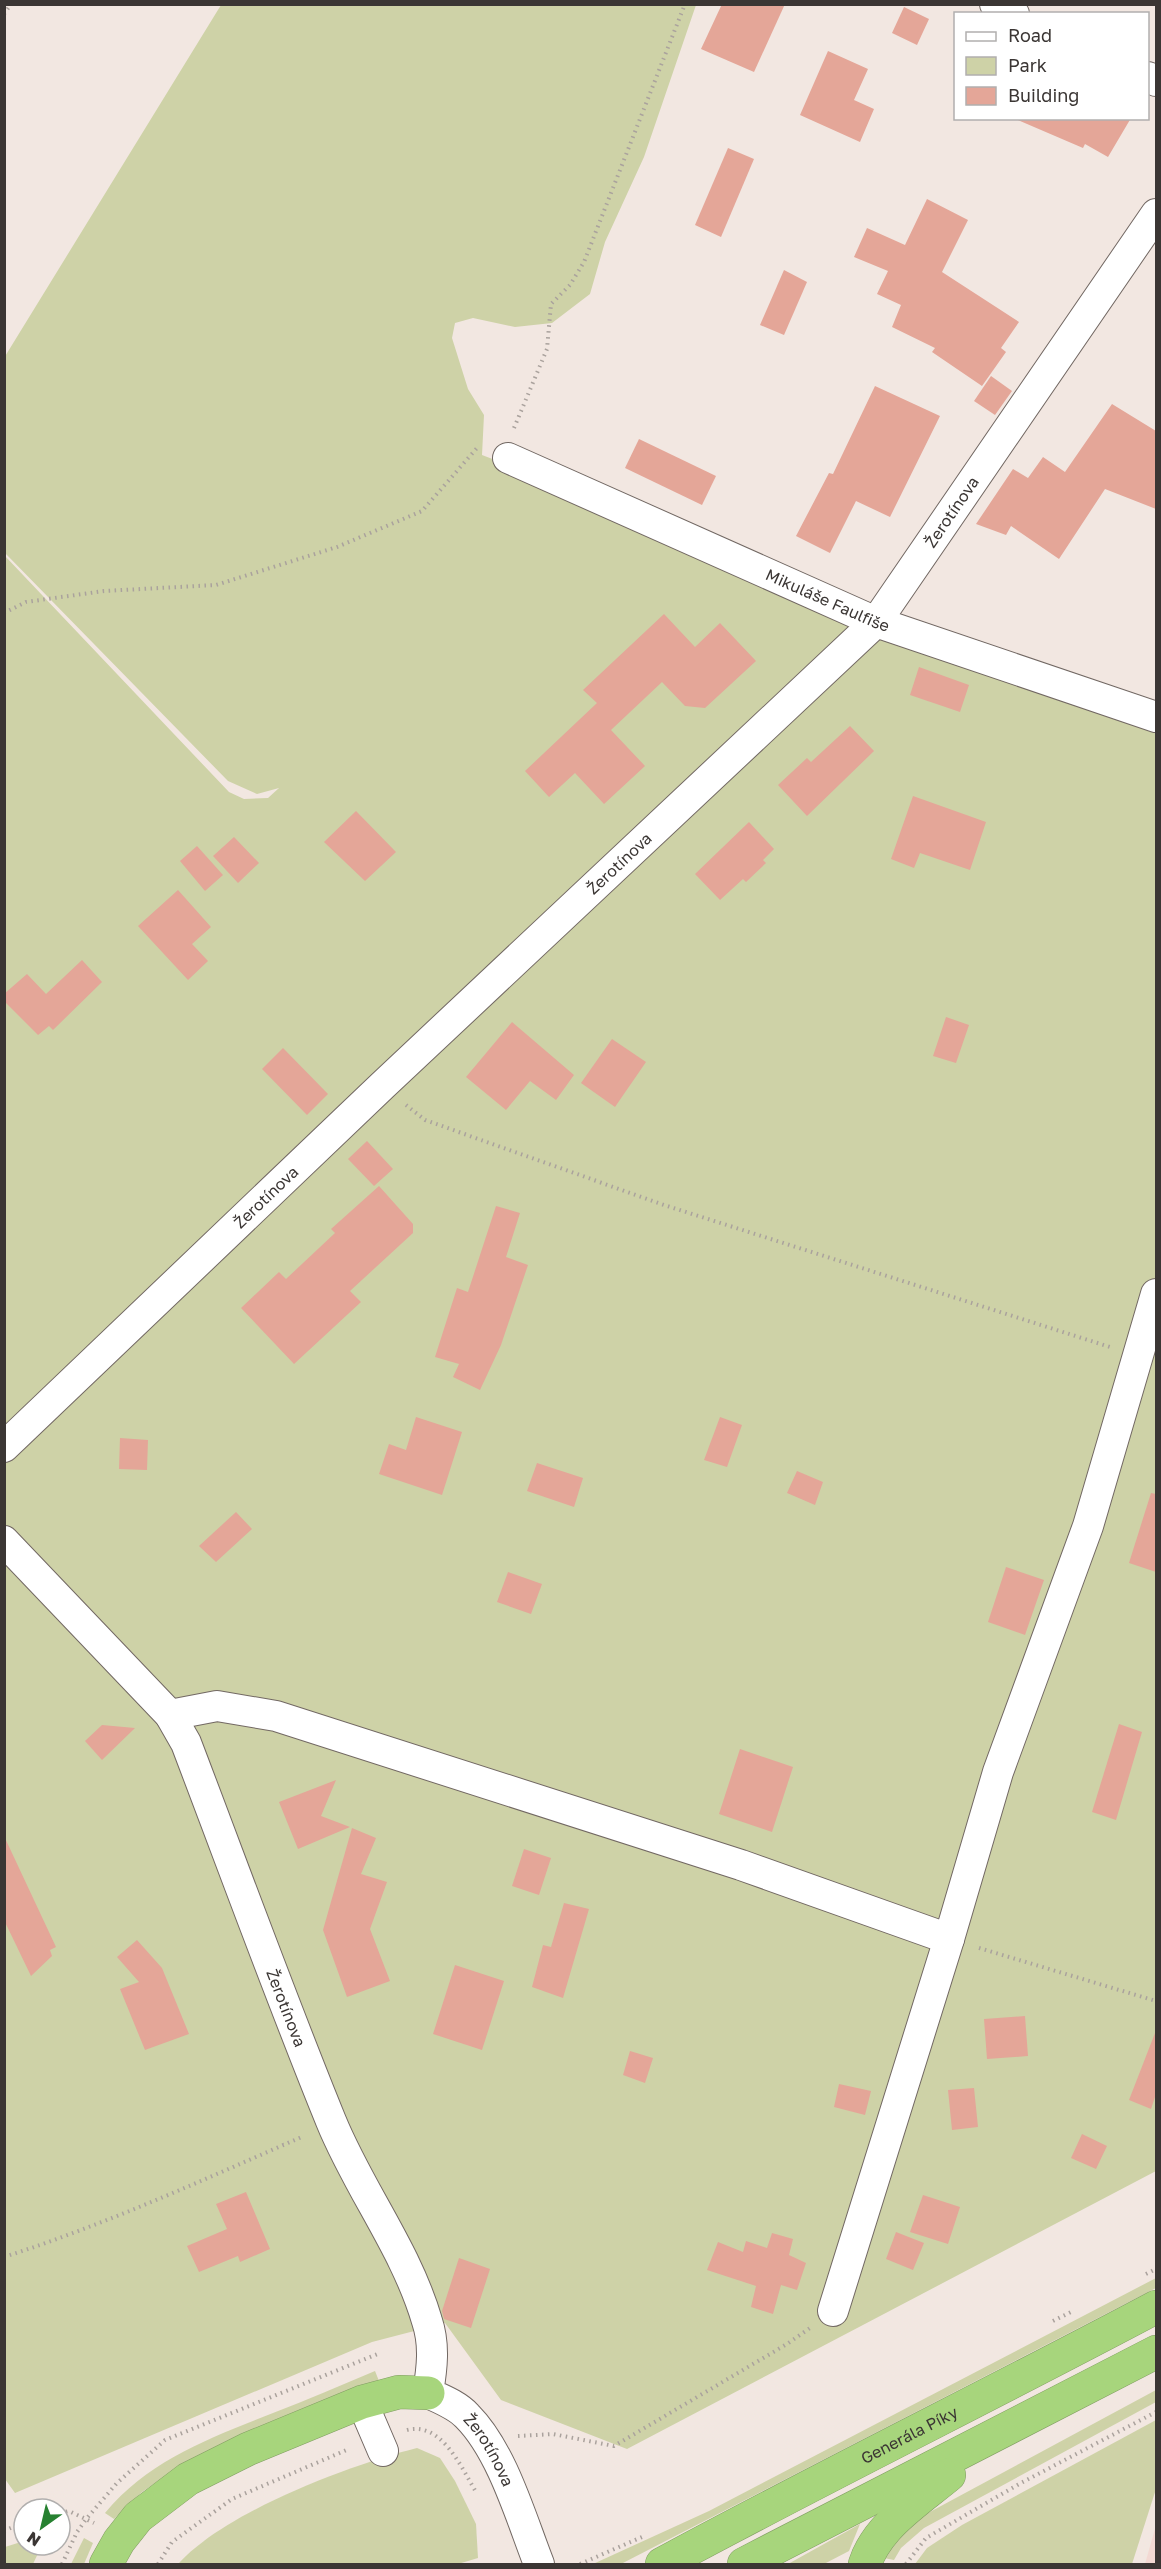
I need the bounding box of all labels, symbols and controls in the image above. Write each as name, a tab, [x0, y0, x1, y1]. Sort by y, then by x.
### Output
legend	[954, 12, 1149, 120]
text: Road	[1008, 24, 1052, 46]
text: Park	[1008, 54, 1047, 76]
text: Building	[1008, 84, 1079, 106]
street label: Žerotínova	[920, 473, 983, 551]
street label: Mikuláše Faulfiše	[763, 564, 892, 636]
street label: Žerotínova	[583, 828, 656, 899]
street label: Žerotínova	[229, 1162, 302, 1232]
street label: Žerotínova	[262, 1966, 310, 2050]
street label: Generála Píky	[857, 2402, 961, 2468]
street label: Žerotínova	[460, 2409, 518, 2489]
north arrow	[12, 2497, 72, 2557]
text: N	[23, 2528, 44, 2551]

